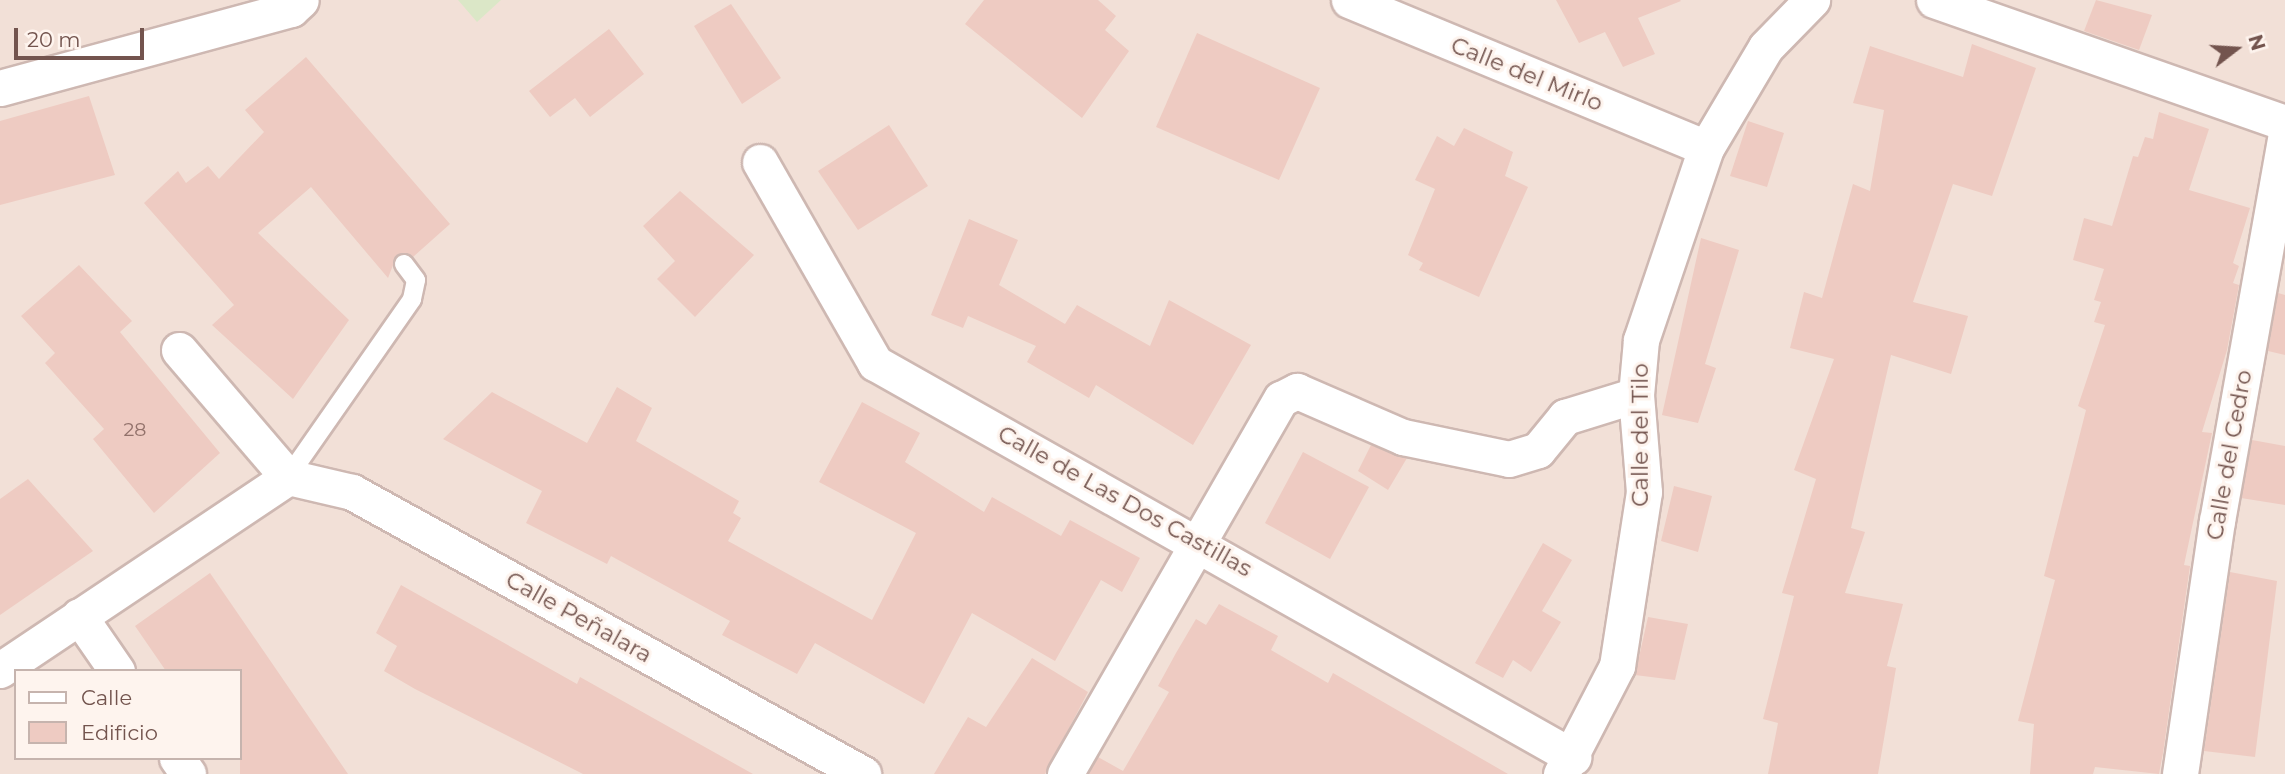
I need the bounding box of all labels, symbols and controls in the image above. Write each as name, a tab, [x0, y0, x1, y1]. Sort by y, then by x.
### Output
scale bar	[18, 14, 147, 58]
north arrow	[2201, 14, 2271, 84]
text: 20 m	[27, 27, 81, 52]
street label: Calle del Mirlo	[1447, 31, 1607, 117]
text: N	[2243, 32, 2270, 53]
street label: Calle del Tilo	[1626, 363, 1654, 507]
street label: Calle del Cedro	[2200, 368, 2258, 542]
house number: 28	[124, 419, 146, 441]
street label: Calle de Las Dos Castillas	[993, 420, 1257, 582]
street label: Calle Peñalara	[501, 565, 657, 669]
legend	[14, 669, 242, 760]
text: Calle	[81, 685, 132, 710]
text: Edificio	[81, 720, 158, 745]

